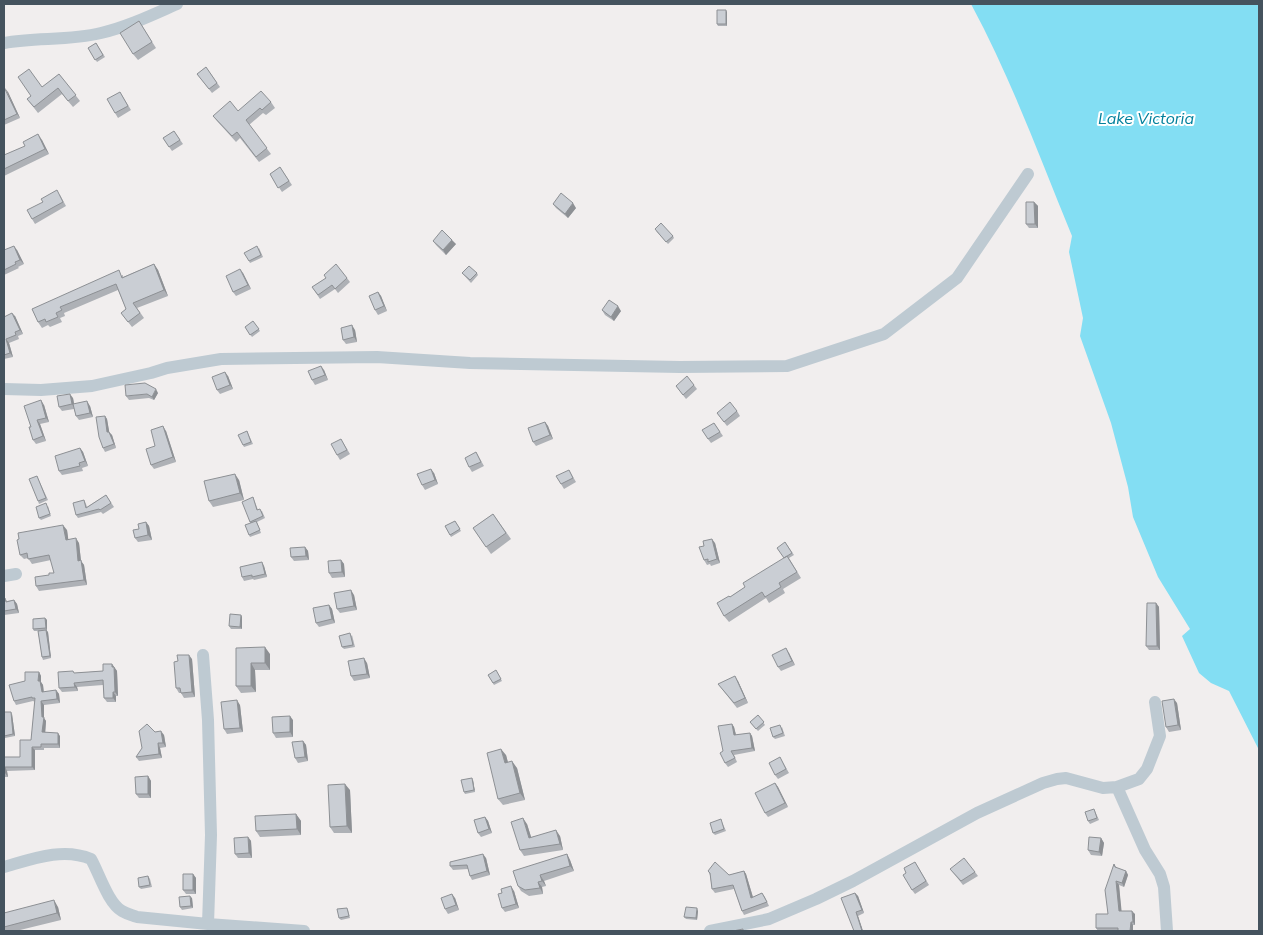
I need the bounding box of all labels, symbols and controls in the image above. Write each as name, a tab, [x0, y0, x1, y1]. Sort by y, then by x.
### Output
water label: Lake Victoria	[1098, 108, 1194, 128]

